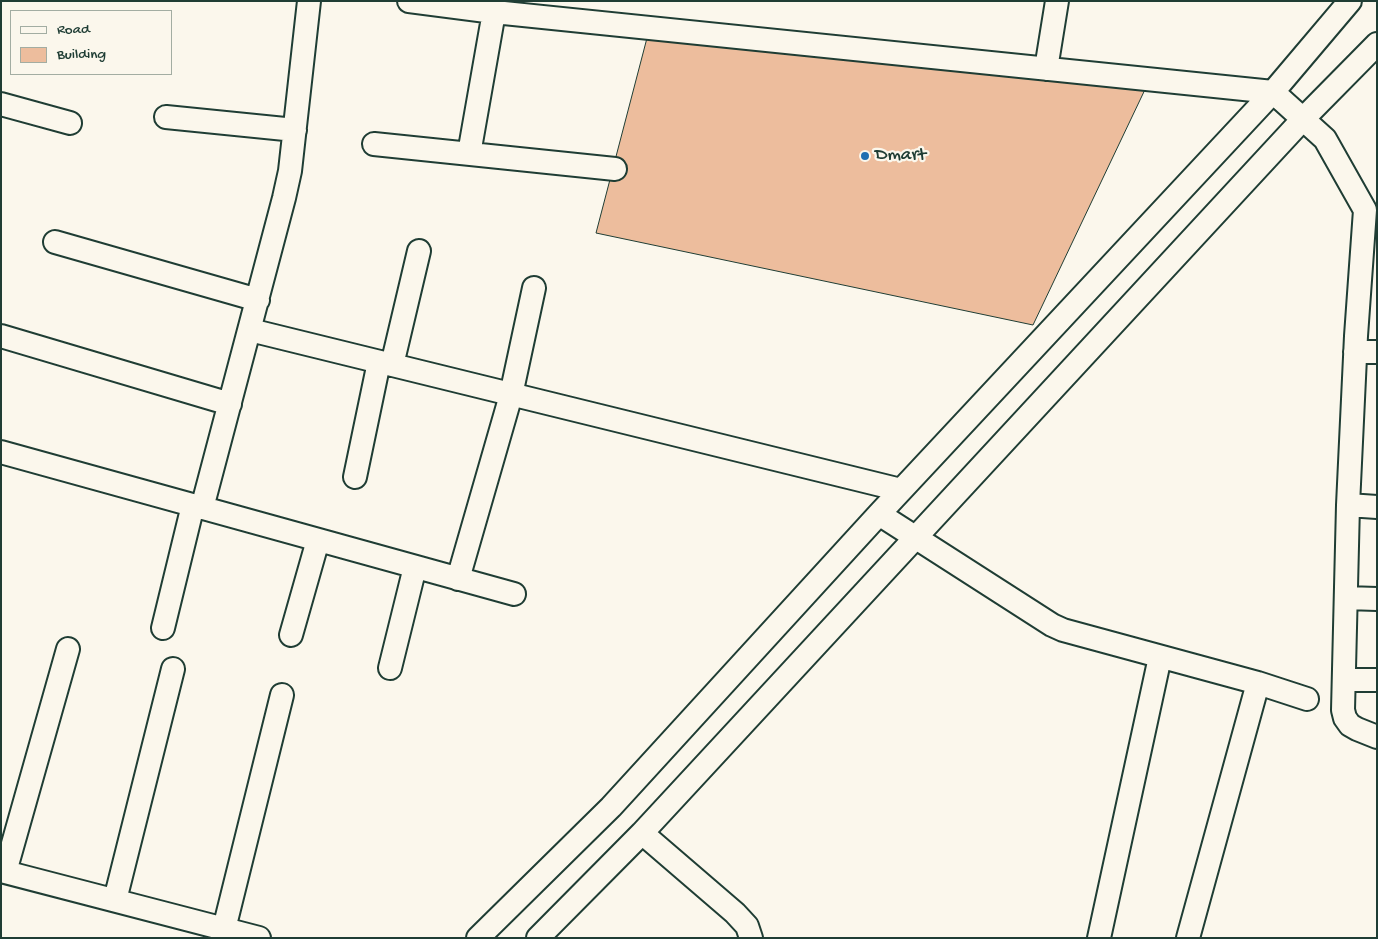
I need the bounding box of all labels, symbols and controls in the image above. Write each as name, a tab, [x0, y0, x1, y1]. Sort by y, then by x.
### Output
legend	[10, 10, 172, 75]
text: Road	[57, 21, 90, 39]
text: Building	[57, 46, 106, 64]
place label: Dmart	[875, 145, 926, 167]
marker: Dmart	[859, 150, 871, 162]

